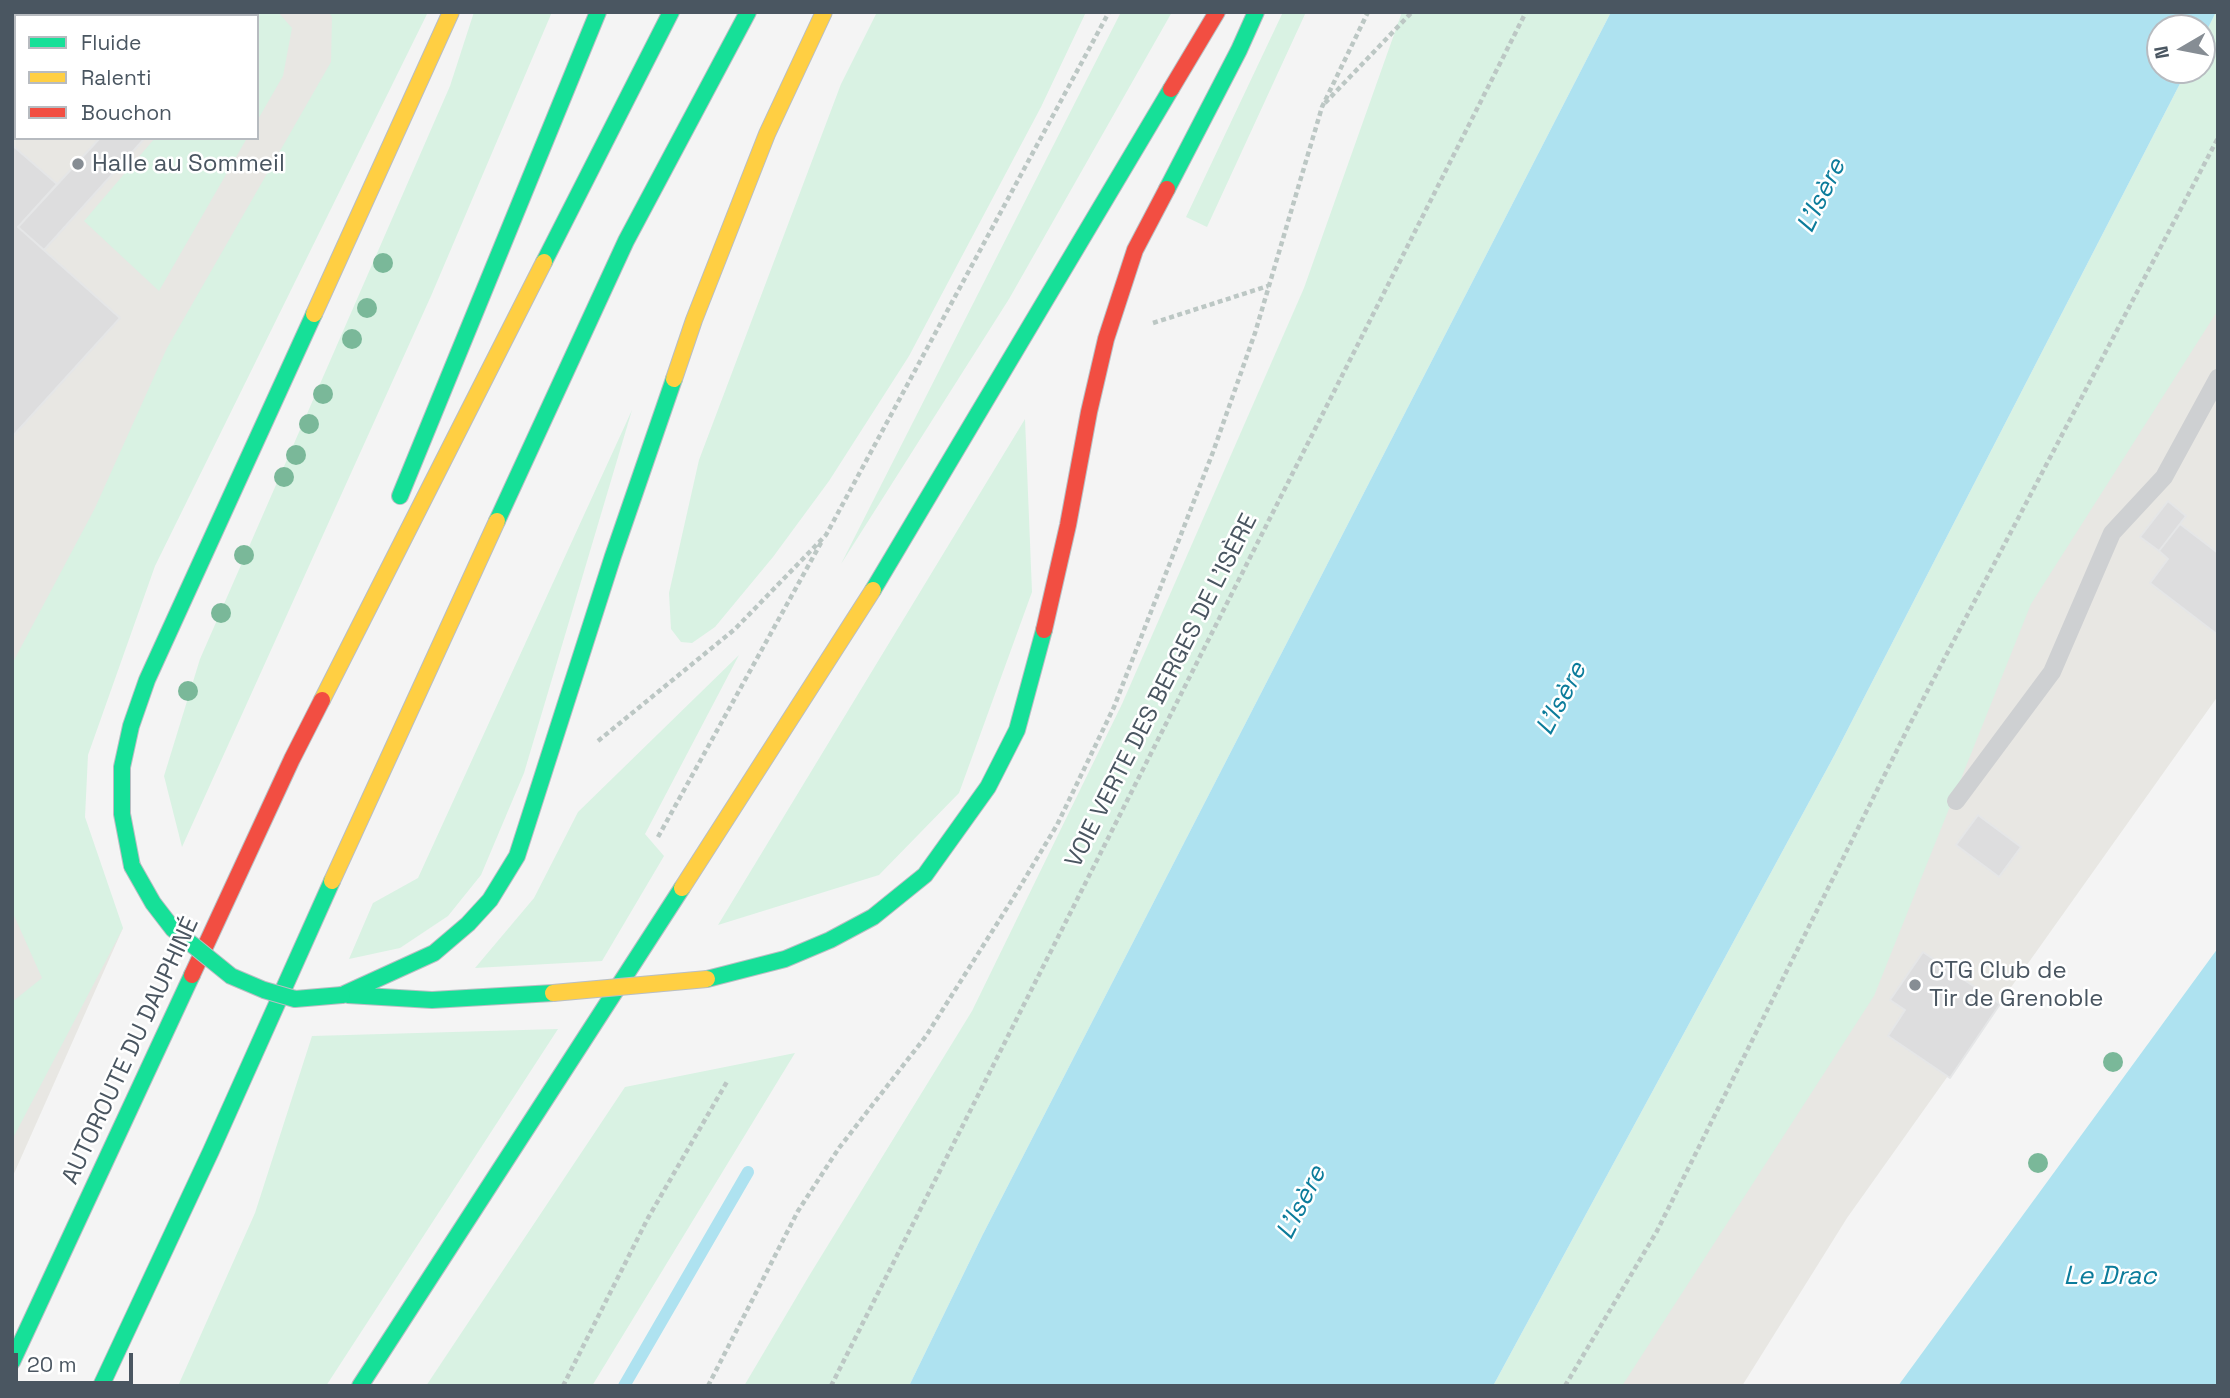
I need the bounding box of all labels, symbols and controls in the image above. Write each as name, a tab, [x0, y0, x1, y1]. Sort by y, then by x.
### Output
legend	[14, 14, 259, 140]
north arrow	[2146, 14, 2216, 84]
text: Fluide	[81, 29, 141, 56]
text: N	[2148, 44, 2175, 61]
text: Ralenti	[81, 64, 151, 91]
text: Bouchon	[81, 99, 172, 126]
place label: Halle au Sommeil	[92, 150, 285, 178]
water label: L'Isère	[1791, 154, 1853, 238]
marker: Halle au Sommeil	[70, 156, 86, 172]
street label: VOIE VERTE DES BERGES DE L'ISÈRE	[1060, 509, 1264, 873]
water label: L'Isère	[1530, 657, 1594, 741]
street label: AUTOROUTE DU DAUPHINÉ	[56, 913, 206, 1189]
place label: CTG Club de Tir de Grenoble	[1929, 957, 2104, 1013]
marker: CTG Club de Tir de Grenoble	[1907, 977, 1923, 993]
water label: L'Isère	[1270, 1161, 1334, 1245]
water label: Le Drac	[2064, 1261, 2156, 1293]
scale bar	[18, 1338, 136, 1382]
text: 20 m	[27, 1351, 77, 1378]

